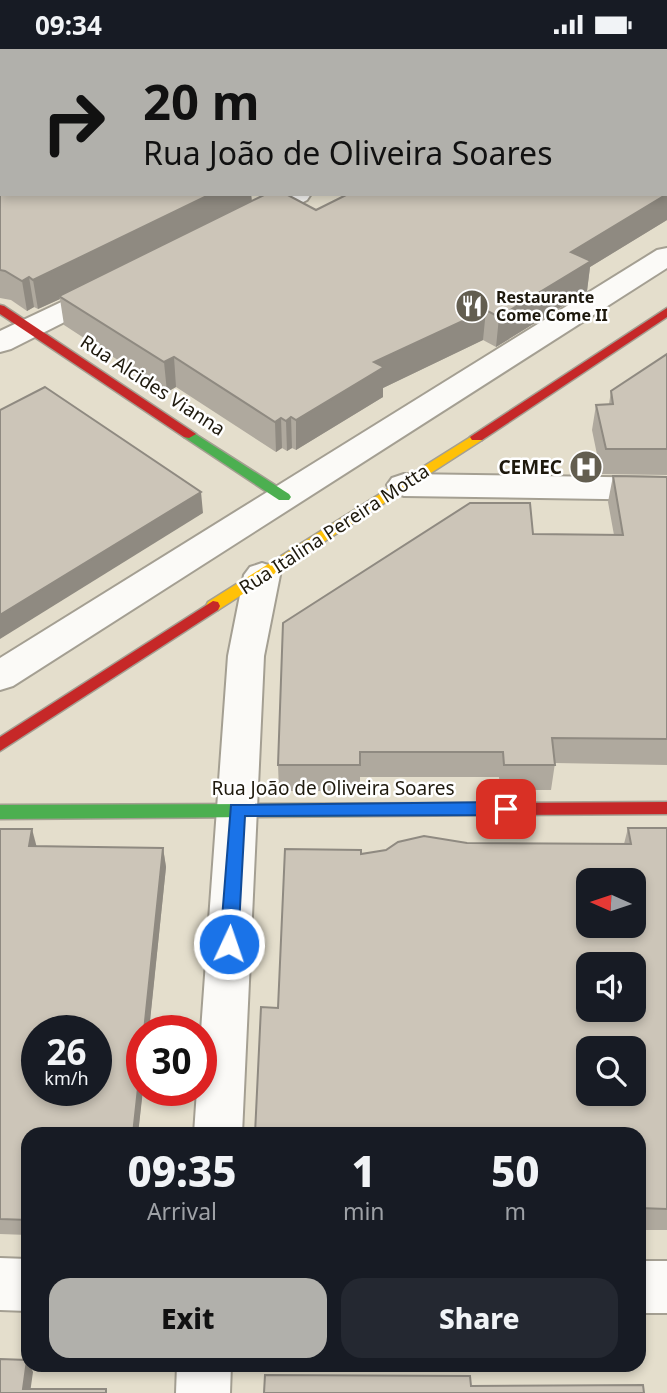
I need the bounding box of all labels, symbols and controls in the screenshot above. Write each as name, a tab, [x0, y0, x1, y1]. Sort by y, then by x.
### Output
text: 09:34	[35, 7, 102, 43]
text: 20 m	[143, 68, 260, 134]
icon: right	[28, 77, 119, 168]
text: Rua João de Oliveira Soares	[143, 131, 552, 174]
place label: Restaurante Come Come II	[496, 286, 608, 326]
restaurant icon: Restaurante Come Come II	[453, 287, 491, 325]
street label: Rua Alcides Vianna	[76, 328, 230, 442]
hospital icon: CEMEC	[567, 448, 605, 486]
place label: CEMEC	[498, 454, 562, 480]
street label: Rua Italina Pereira Motta	[234, 458, 434, 600]
street label: Rua João de Oliveira Soares	[211, 775, 455, 801]
pin	[476, 779, 536, 839]
icon: arrive	[487, 790, 525, 828]
north arrow	[576, 868, 646, 938]
map controls	[576, 868, 646, 1106]
position arrow	[192, 907, 266, 981]
button: sound	[576, 952, 646, 1022]
speed limit sign: 30	[126, 1015, 217, 1106]
text: 26	[46, 1028, 87, 1075]
button: search	[576, 1036, 646, 1106]
text: km/h	[44, 1066, 89, 1090]
text: 09:35	[127, 1142, 237, 1199]
text: 1	[352, 1142, 376, 1199]
text: 50	[491, 1142, 540, 1199]
text: Arrival	[147, 1195, 217, 1227]
text: min	[343, 1195, 385, 1227]
text: m	[505, 1195, 526, 1227]
button: Exit	[49, 1278, 327, 1358]
button: Share	[341, 1278, 618, 1358]

